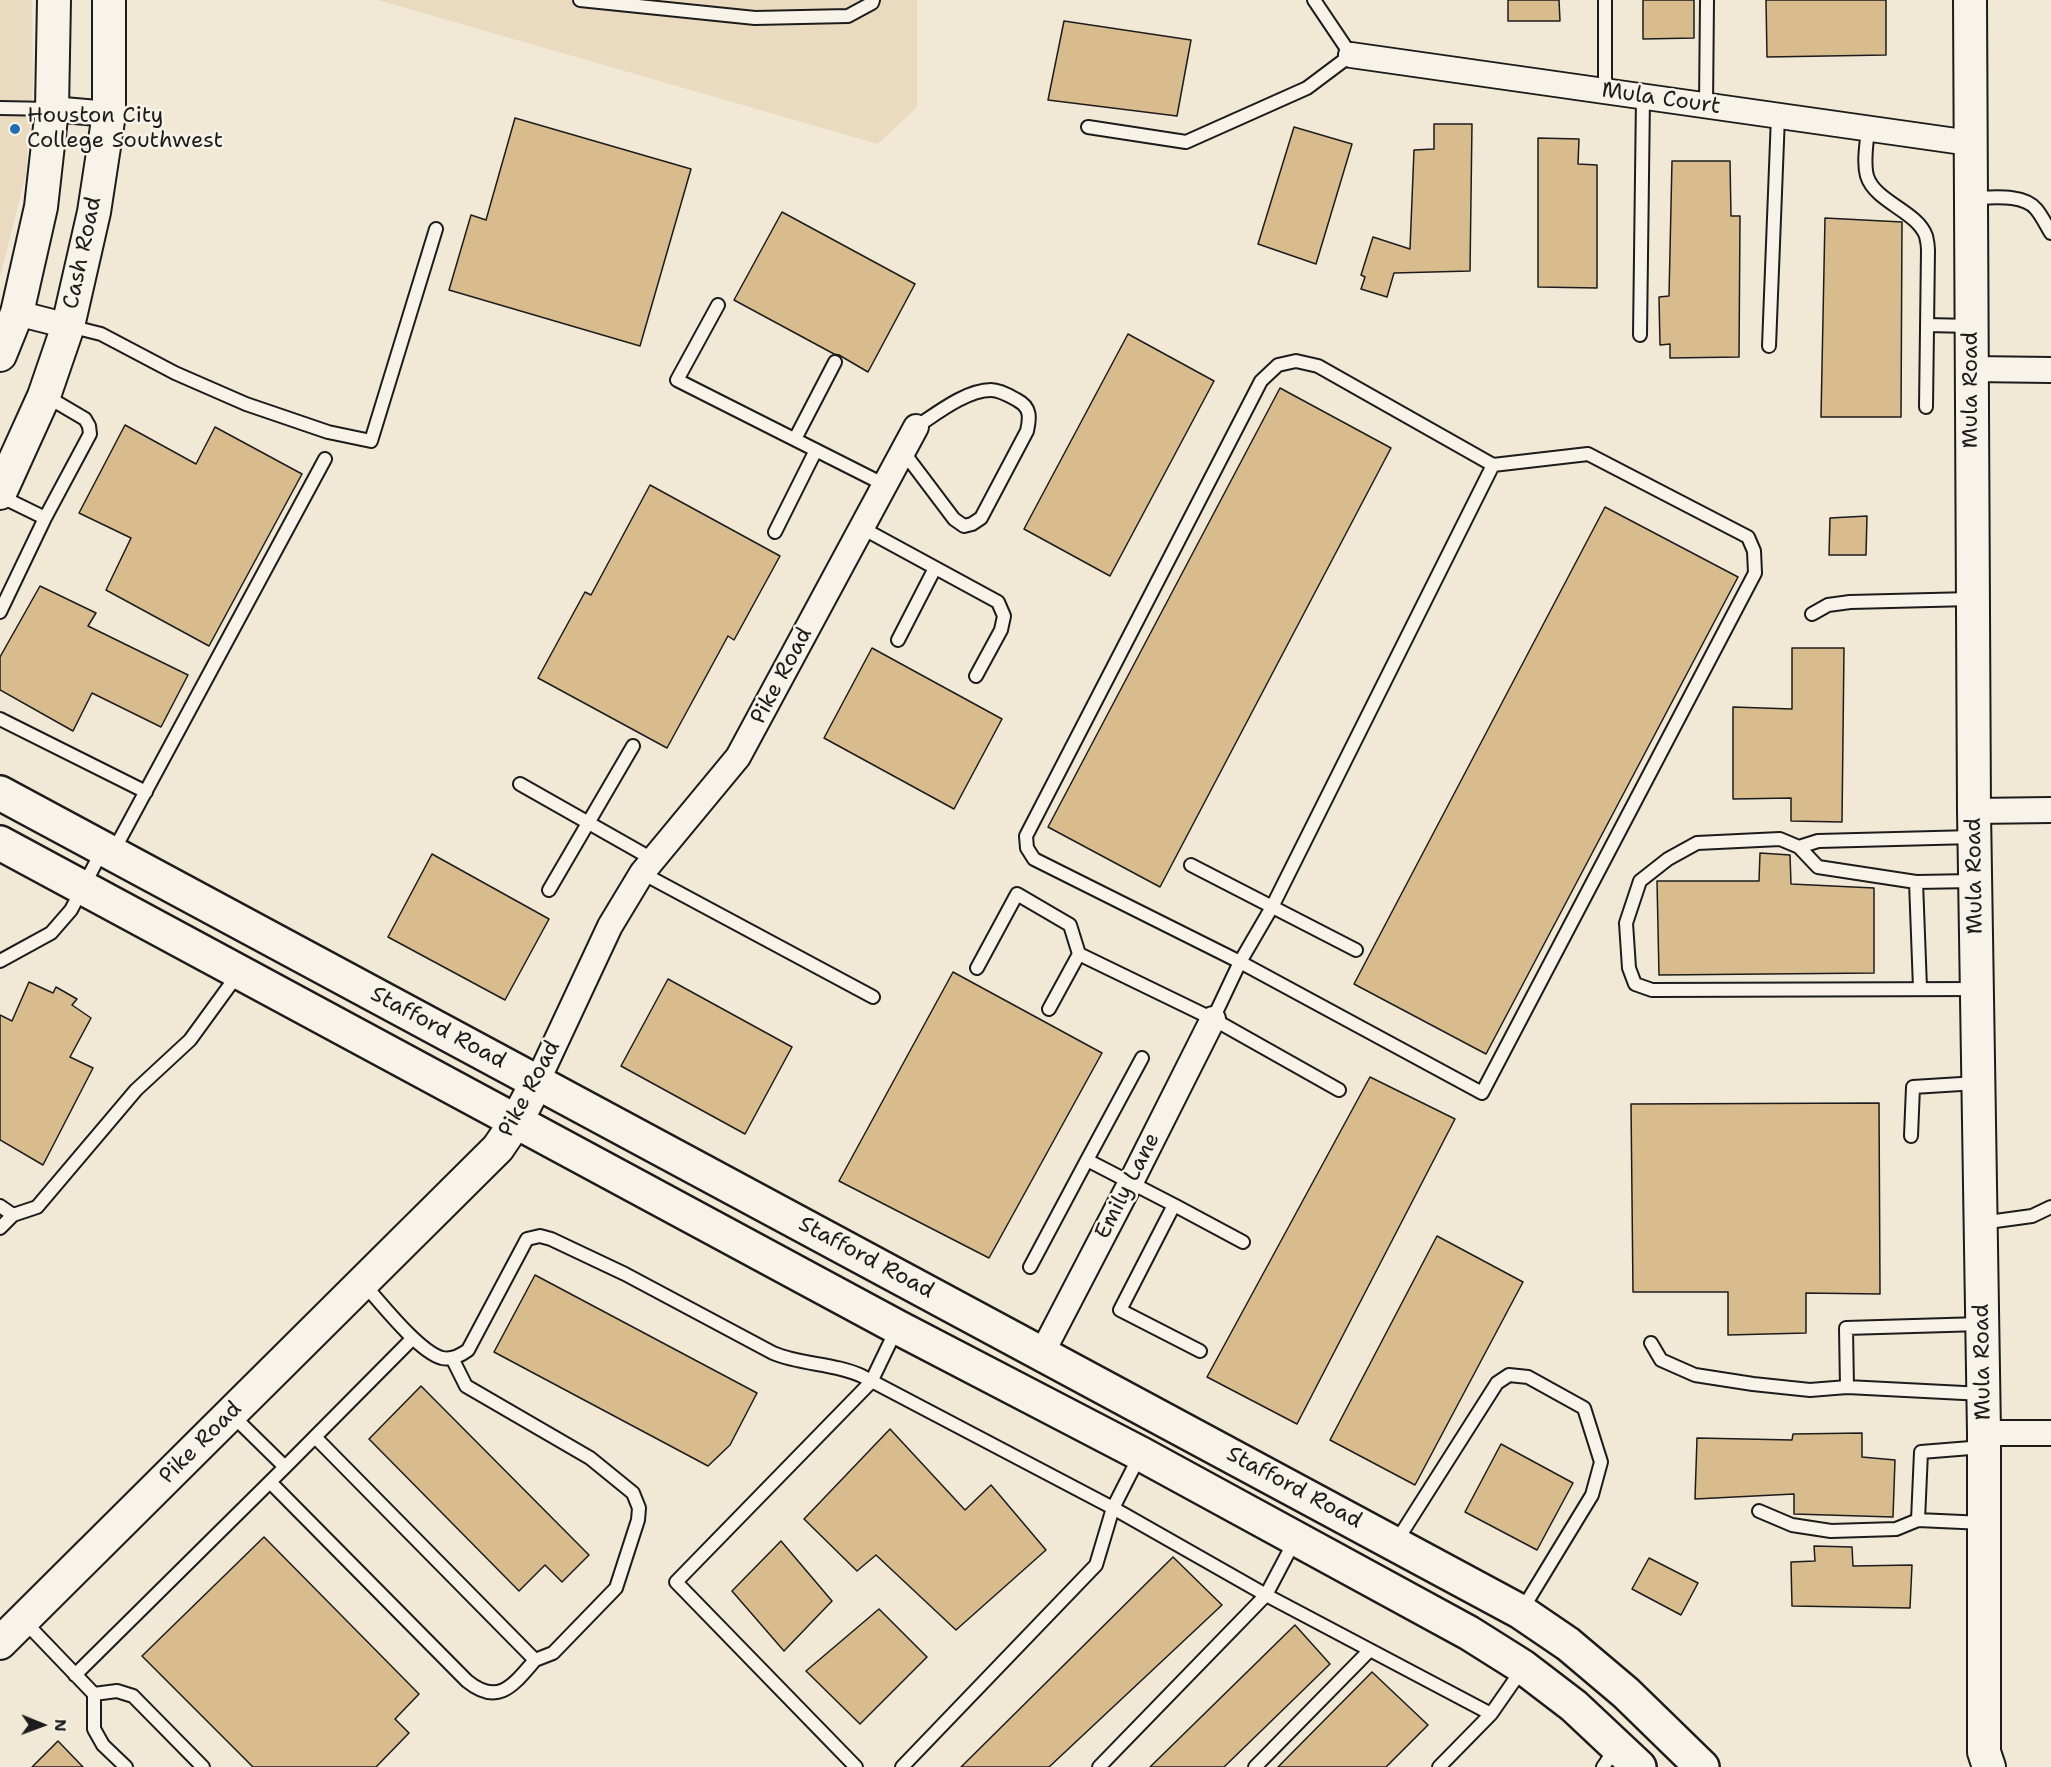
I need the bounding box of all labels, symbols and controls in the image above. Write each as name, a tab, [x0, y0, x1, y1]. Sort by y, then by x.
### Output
street label: Mula Court	[1600, 78, 1722, 120]
place label: Houston City College Southwest	[27, 103, 223, 154]
marker: Houston City College Southwest	[8, 122, 22, 136]
street label: Cash Road	[58, 195, 108, 311]
street label: Mula Road	[1958, 332, 1984, 448]
street label: Pike Road	[746, 623, 818, 729]
street label: Mula Road	[1961, 817, 1989, 935]
street label: Stafford Road	[366, 981, 510, 1075]
street label: Pike Road	[494, 1036, 566, 1142]
street label: Emily Lane	[1090, 1128, 1166, 1244]
street label: Stafford Road	[794, 1211, 938, 1305]
street label: Mula Road	[1969, 1303, 1997, 1421]
street label: Pike Road	[154, 1396, 248, 1490]
street label: Stafford Road	[1222, 1441, 1366, 1535]
north arrow	[12, 1695, 72, 1755]
text: N	[50, 1719, 71, 1732]

